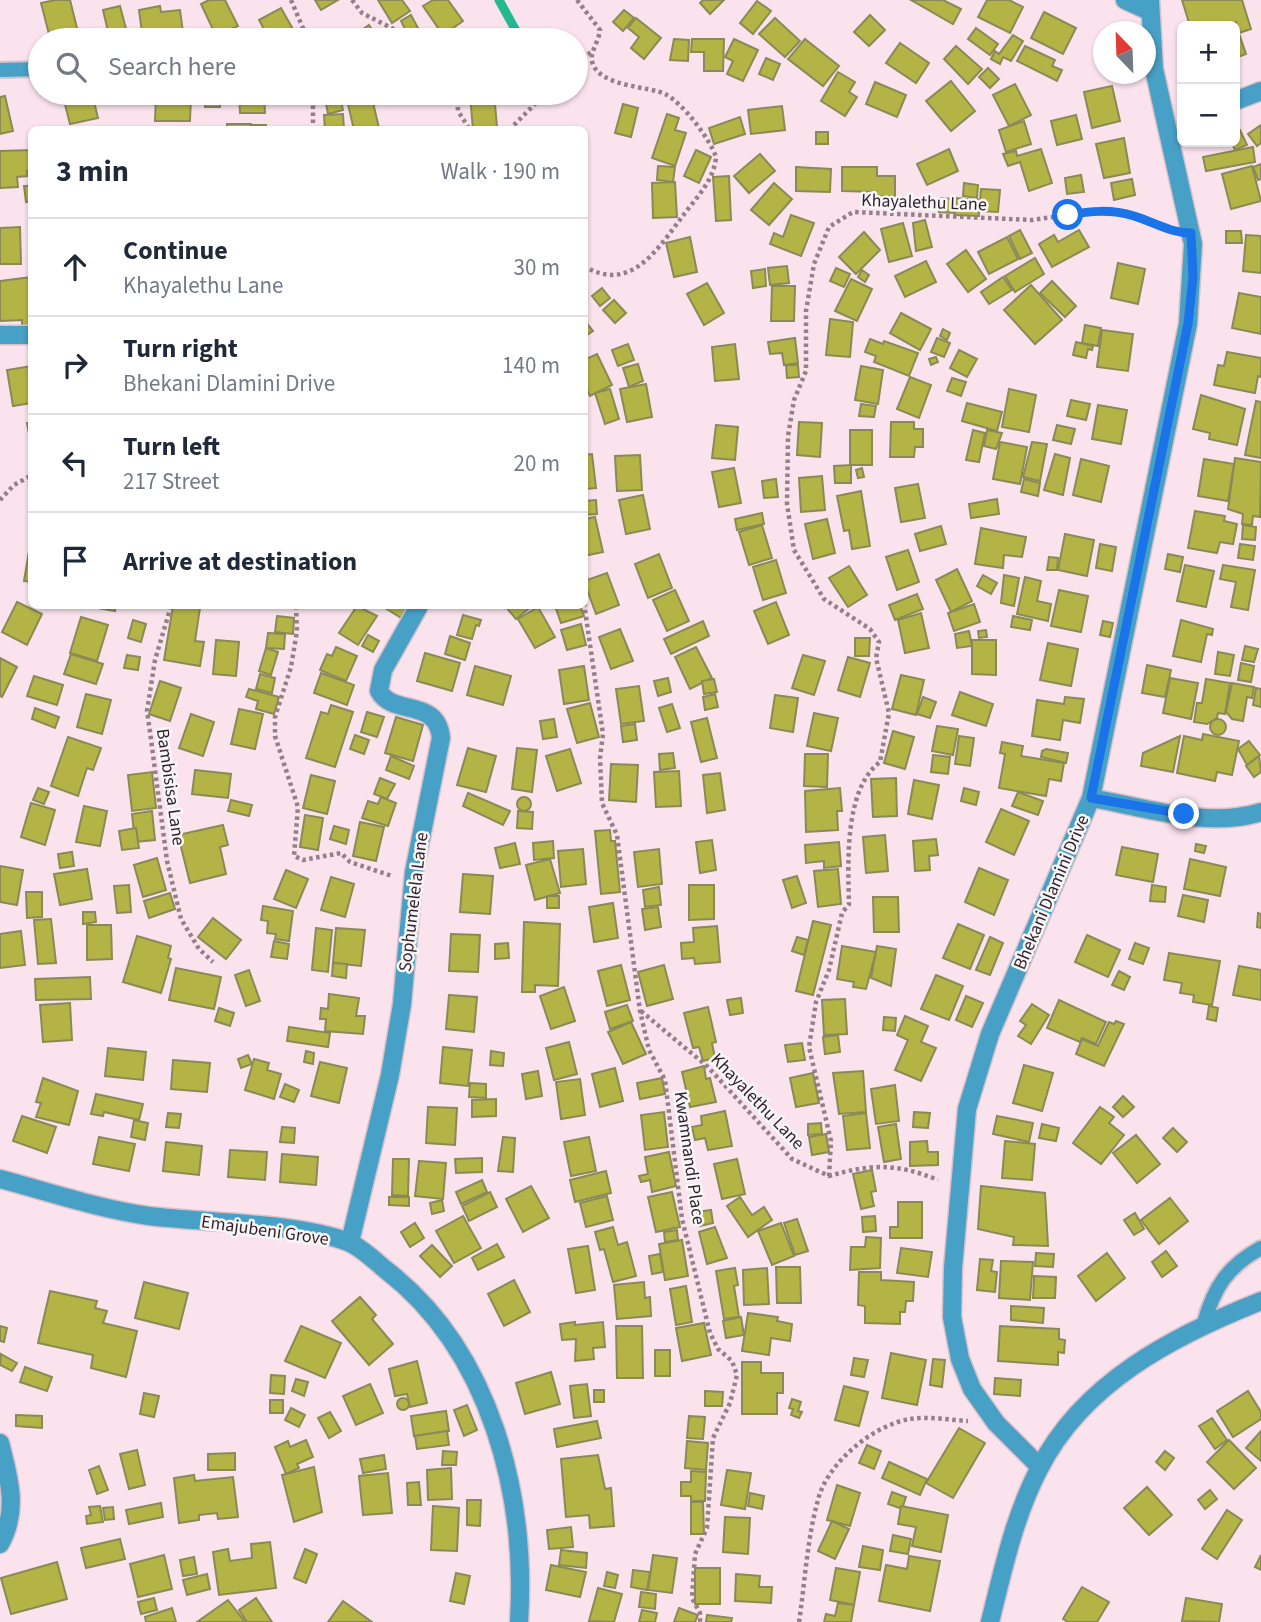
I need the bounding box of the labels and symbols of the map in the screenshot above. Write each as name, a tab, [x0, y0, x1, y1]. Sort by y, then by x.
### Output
north arrow	[1093, 21, 1156, 84]
street label: Khayalethu Lane	[861, 188, 987, 217]
route start	[1052, 199, 1083, 230]
street label: Bambisisa Lane	[150, 727, 191, 847]
route end	[1168, 798, 1199, 829]
street label: Bhekani Dlamini Drive	[1008, 811, 1095, 973]
street label: Sophumelela Lane	[393, 831, 434, 973]
street label: Khayalethu Lane	[705, 1047, 810, 1155]
street label: Kwamnandi Place	[668, 1090, 711, 1226]
street label: Emajubeni Grove	[200, 1209, 330, 1252]

